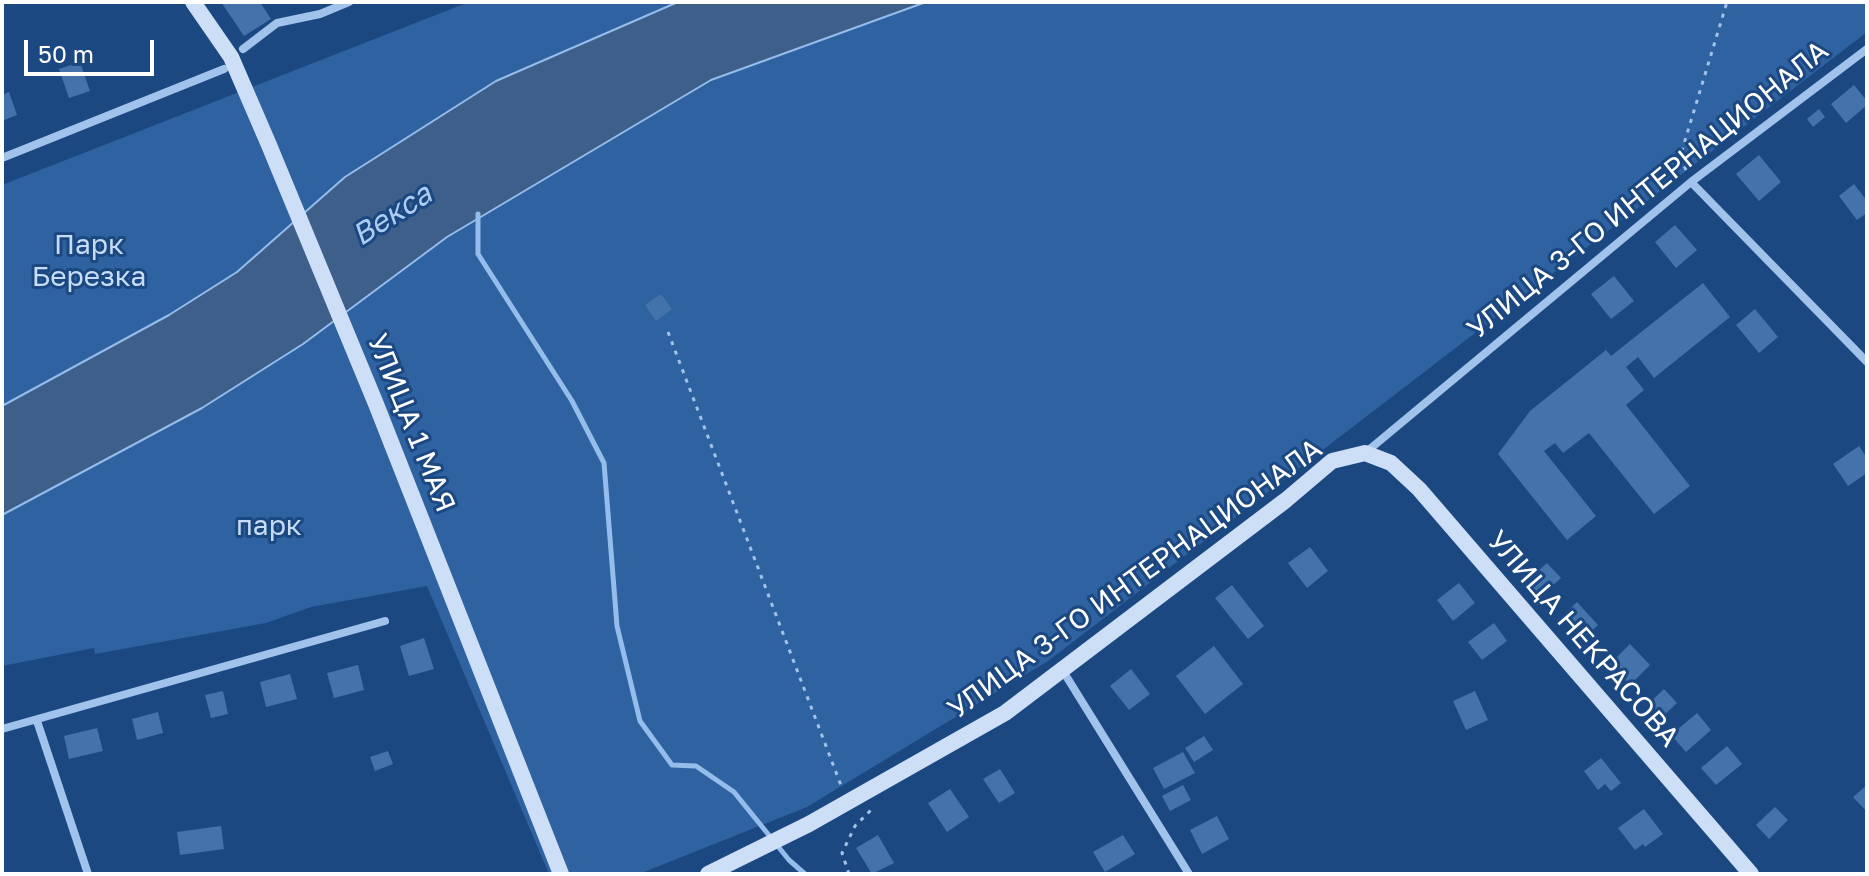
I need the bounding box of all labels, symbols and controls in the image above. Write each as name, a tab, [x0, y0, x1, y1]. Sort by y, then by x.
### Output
scale bar	[28, 24, 158, 74]
street label: УЛИЦА 3-ГО ИНТЕРНАЦИОНАЛА	[1461, 34, 1835, 346]
text: 50 m	[38, 39, 94, 68]
water label: Векса	[346, 176, 438, 254]
park label: Парк Березка	[32, 228, 146, 294]
street label: УЛИЦА 1 МАЯ	[360, 329, 462, 517]
street label: УЛИЦА 3-ГО ИНТЕРНАЦИОНАЛА	[941, 432, 1329, 726]
park label: парк	[236, 509, 302, 543]
street label: УЛИЦА НЕКРАСОВА	[1480, 524, 1686, 754]

